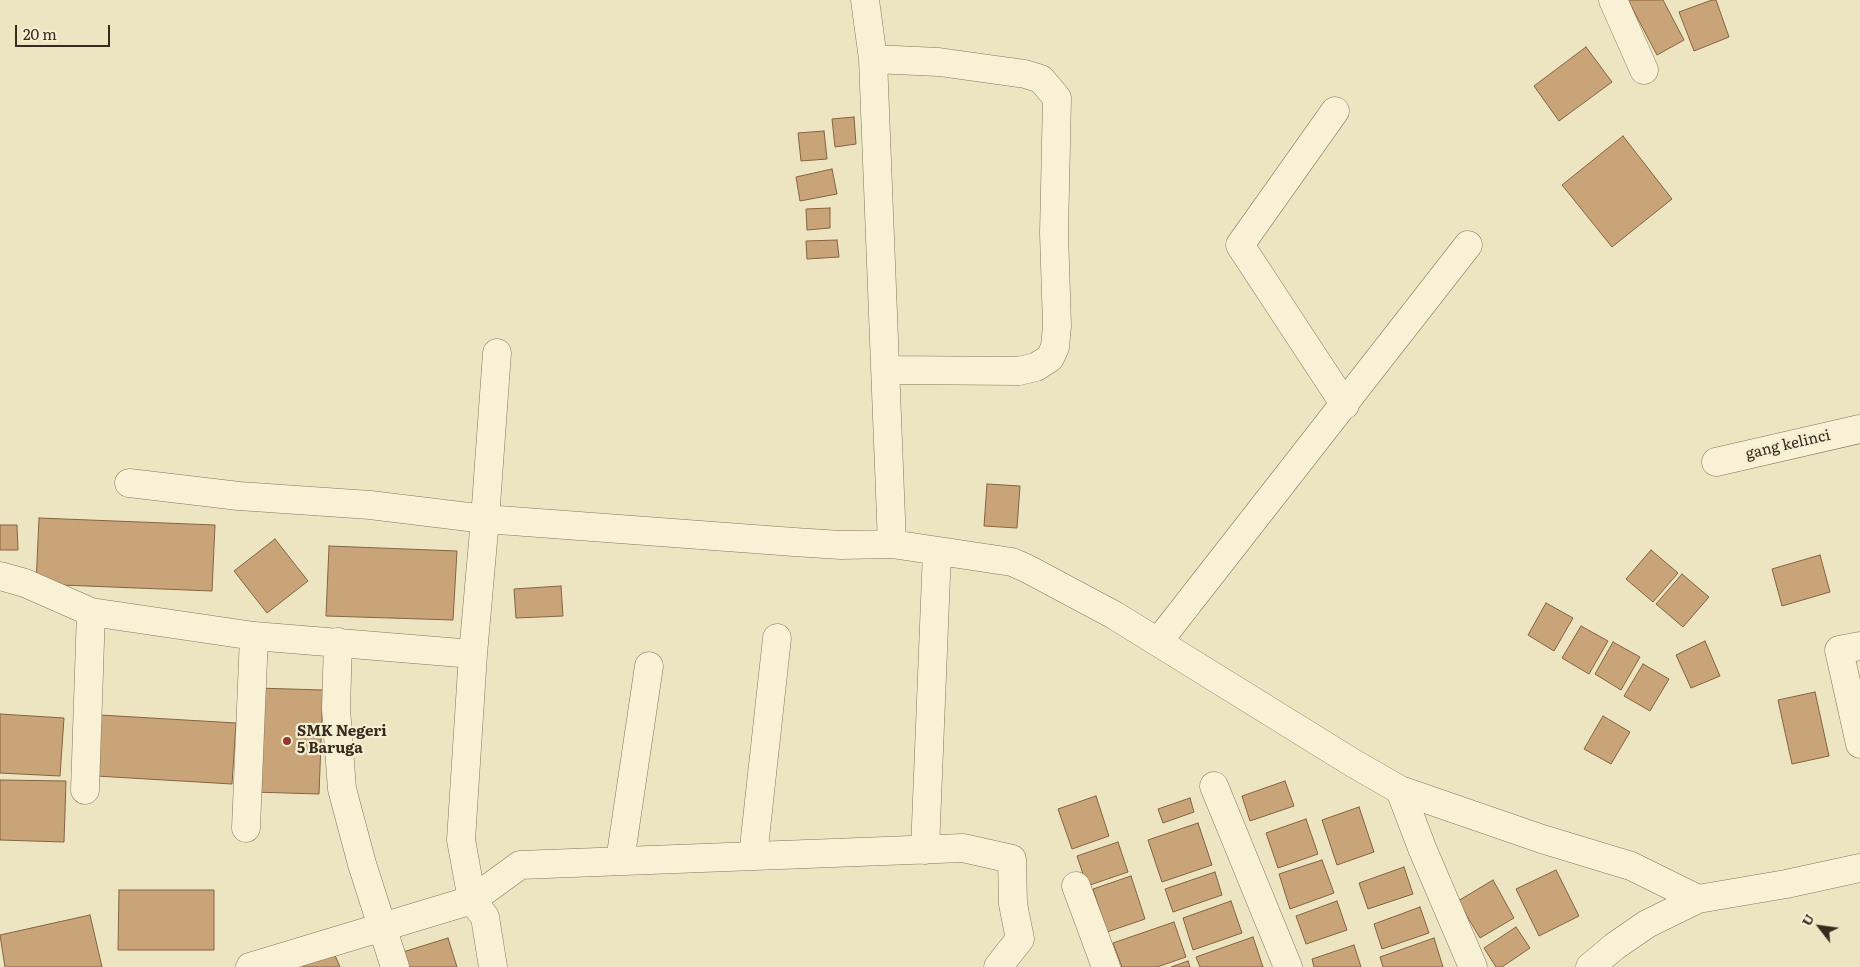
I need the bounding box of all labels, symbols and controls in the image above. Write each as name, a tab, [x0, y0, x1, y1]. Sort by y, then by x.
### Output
scale bar	[18, 15, 112, 47]
text: 20 m	[23, 22, 57, 45]
street label: gang kelinci	[1744, 427, 1832, 463]
place label: SMK Negeri 5 Baruga	[297, 723, 387, 758]
marker: SMK Negeri 5 Baruga	[281, 735, 293, 747]
north arrow	[1795, 902, 1845, 952]
text: U	[1796, 910, 1818, 929]

